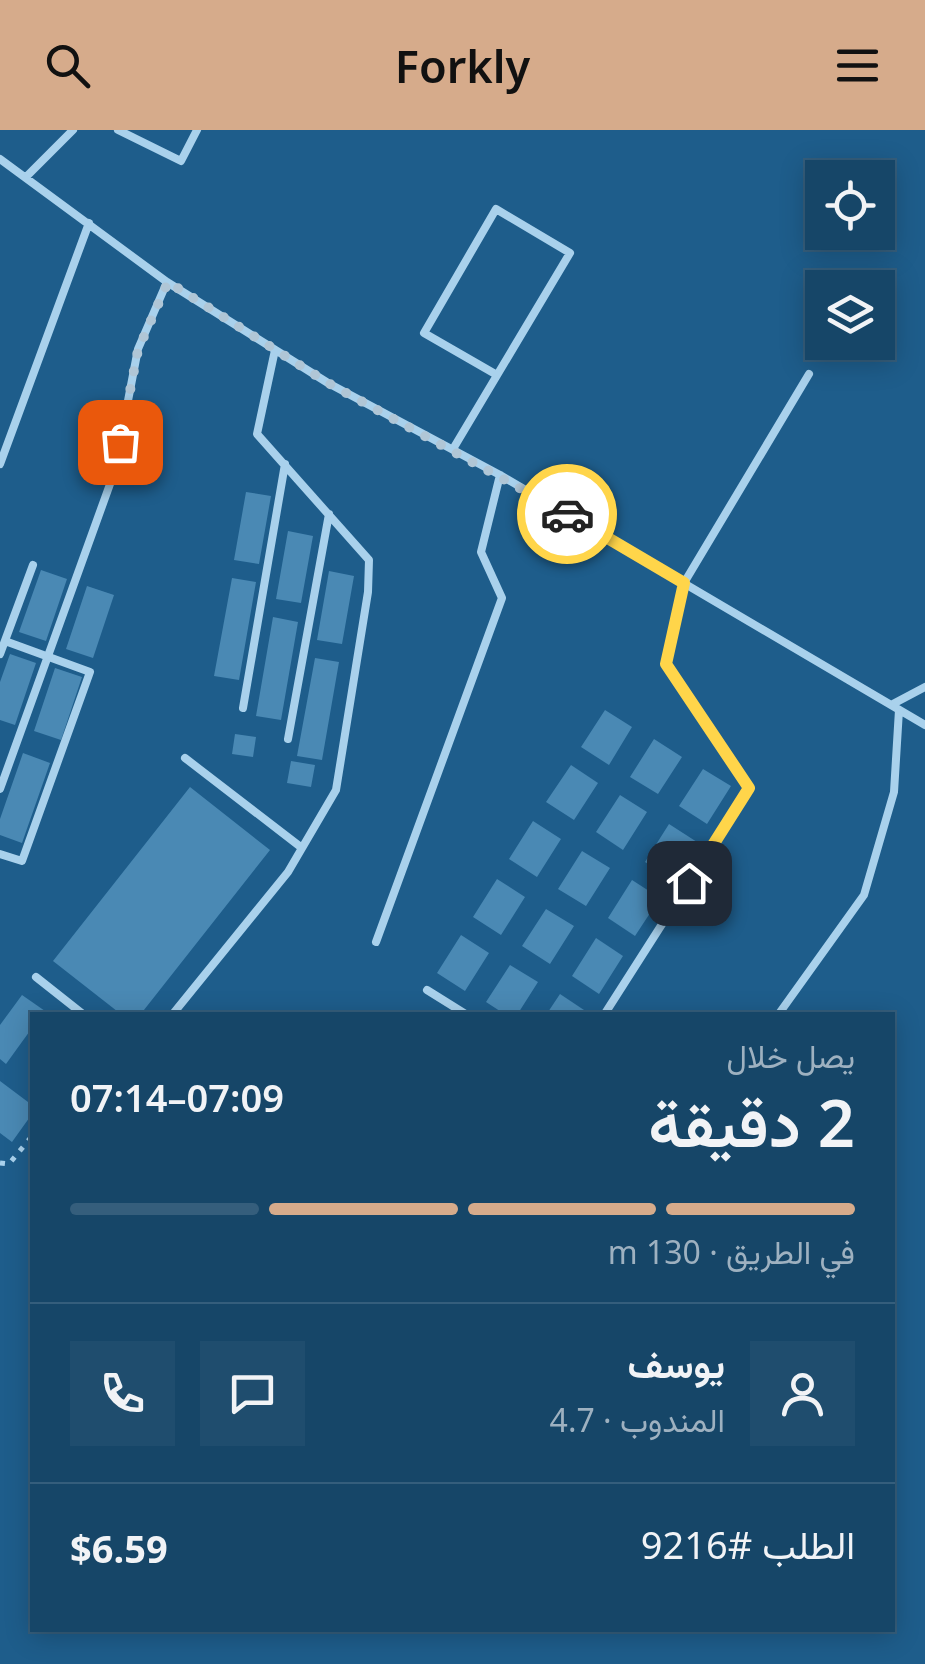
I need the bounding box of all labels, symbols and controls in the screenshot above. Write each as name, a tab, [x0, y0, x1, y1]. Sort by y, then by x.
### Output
text: Forkly	[395, 35, 530, 96]
icon: search	[40, 38, 95, 93]
icon: menu	[830, 38, 885, 93]
map controls	[805, 160, 895, 360]
button: locate	[805, 160, 895, 250]
button: layers	[805, 270, 895, 360]
pin	[78, 400, 163, 485]
icon: bag	[93, 415, 148, 470]
courier	[517, 464, 617, 564]
icon: car	[540, 487, 595, 542]
pin	[647, 841, 732, 926]
icon: home	[662, 856, 717, 911]
text: يصل خلال	[727, 1034, 855, 1077]
text: 07:09–07:14	[70, 1071, 284, 1123]
text: 2 دقيقة	[648, 1078, 855, 1166]
text: في الطريق · 130 m	[608, 1230, 855, 1273]
text: يوسف	[628, 1337, 725, 1389]
button: phone	[70, 1341, 175, 1446]
button: chat	[200, 1341, 305, 1446]
button: person	[750, 1341, 855, 1446]
text: المندوب · 4.7	[550, 1398, 725, 1441]
text: الطلب #9216	[641, 1518, 855, 1570]
text: $6.59	[70, 1522, 168, 1574]

